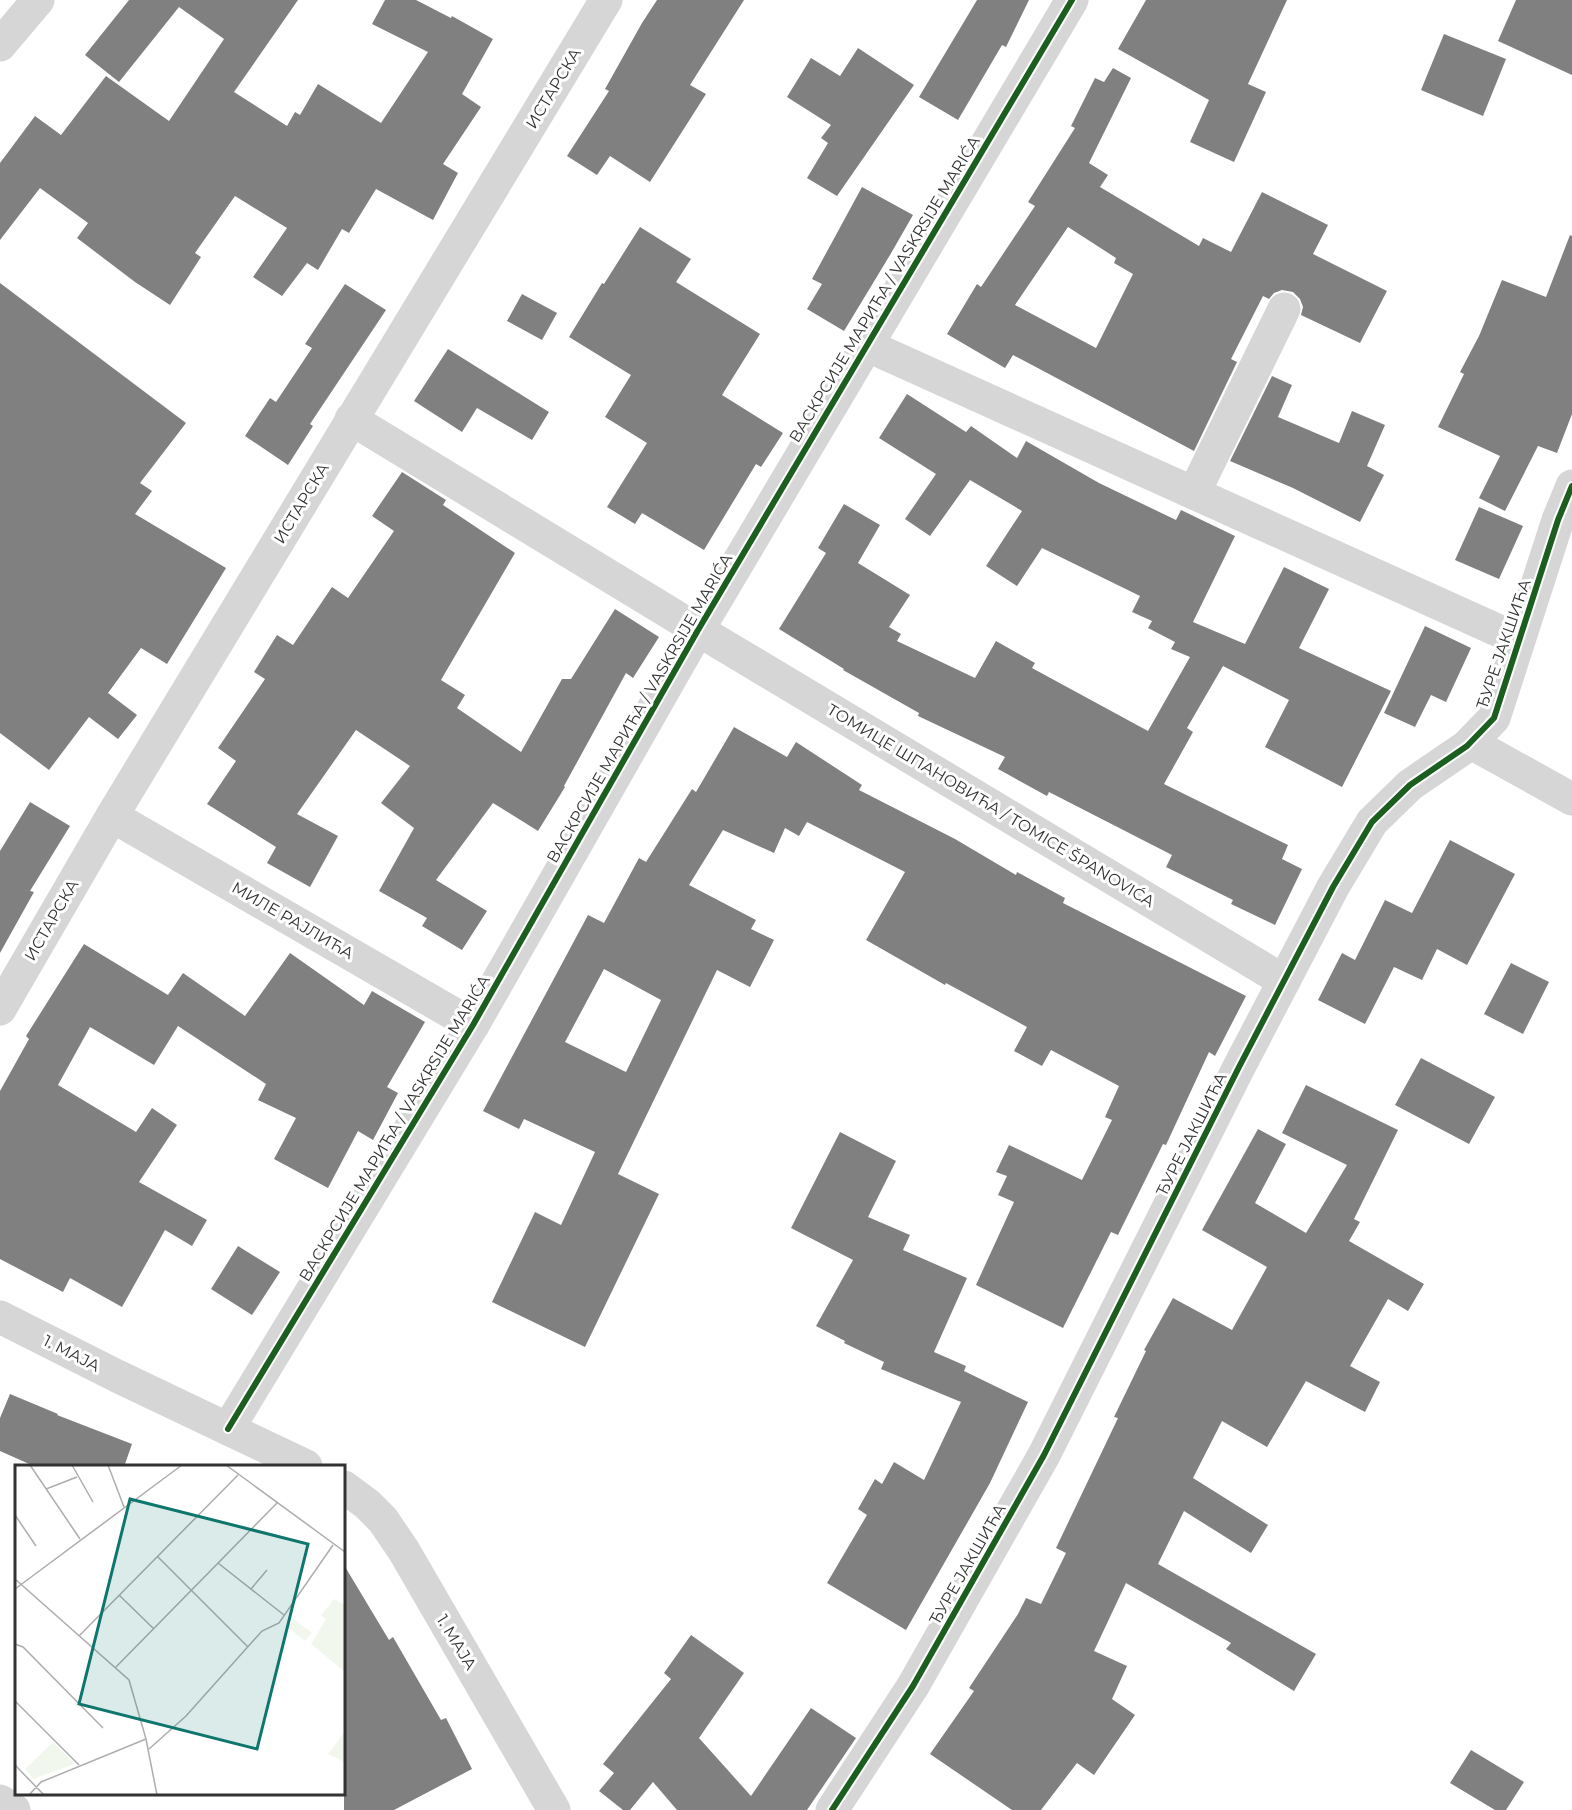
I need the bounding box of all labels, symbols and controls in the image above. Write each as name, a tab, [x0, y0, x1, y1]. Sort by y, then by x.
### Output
street label: ИСТАРСКА	[522, 44, 585, 132]
street label: ВАСКРСИЈЕ МАРИЋА / VASKRSIJE MARIĆA	[785, 132, 984, 446]
street label: ИСТАРСКА	[270, 459, 333, 547]
street label: ВАСКРСИЈЕ МАРИЋА / VASKRSIJE MARIĆA	[543, 550, 736, 866]
street label: ЂУРЕ ЈАКШИЋА	[1472, 577, 1535, 712]
street label: ТОМИЦЕ ШПАНОВИЋА / TOMICE ŠPANOVIĆA	[824, 700, 1158, 911]
street label: ИСТАРСКА	[21, 876, 82, 964]
street label: МИЛЕ РАЈЛИЋА	[228, 878, 357, 963]
street label: ВАСКРСИЈЕ МАРИЋА / VASKRSIJE MARIĆA	[295, 971, 494, 1285]
street label: ЂУРЕ ЈАКШИЋА	[1152, 1069, 1231, 1199]
street label: 1. МАЈА	[40, 1331, 103, 1376]
inset map	[15, 1465, 345, 1795]
street label: ЂУРЕ ЈАКШИЋА	[925, 1500, 1010, 1628]
street label: 1. МАЈА	[433, 1611, 480, 1673]

